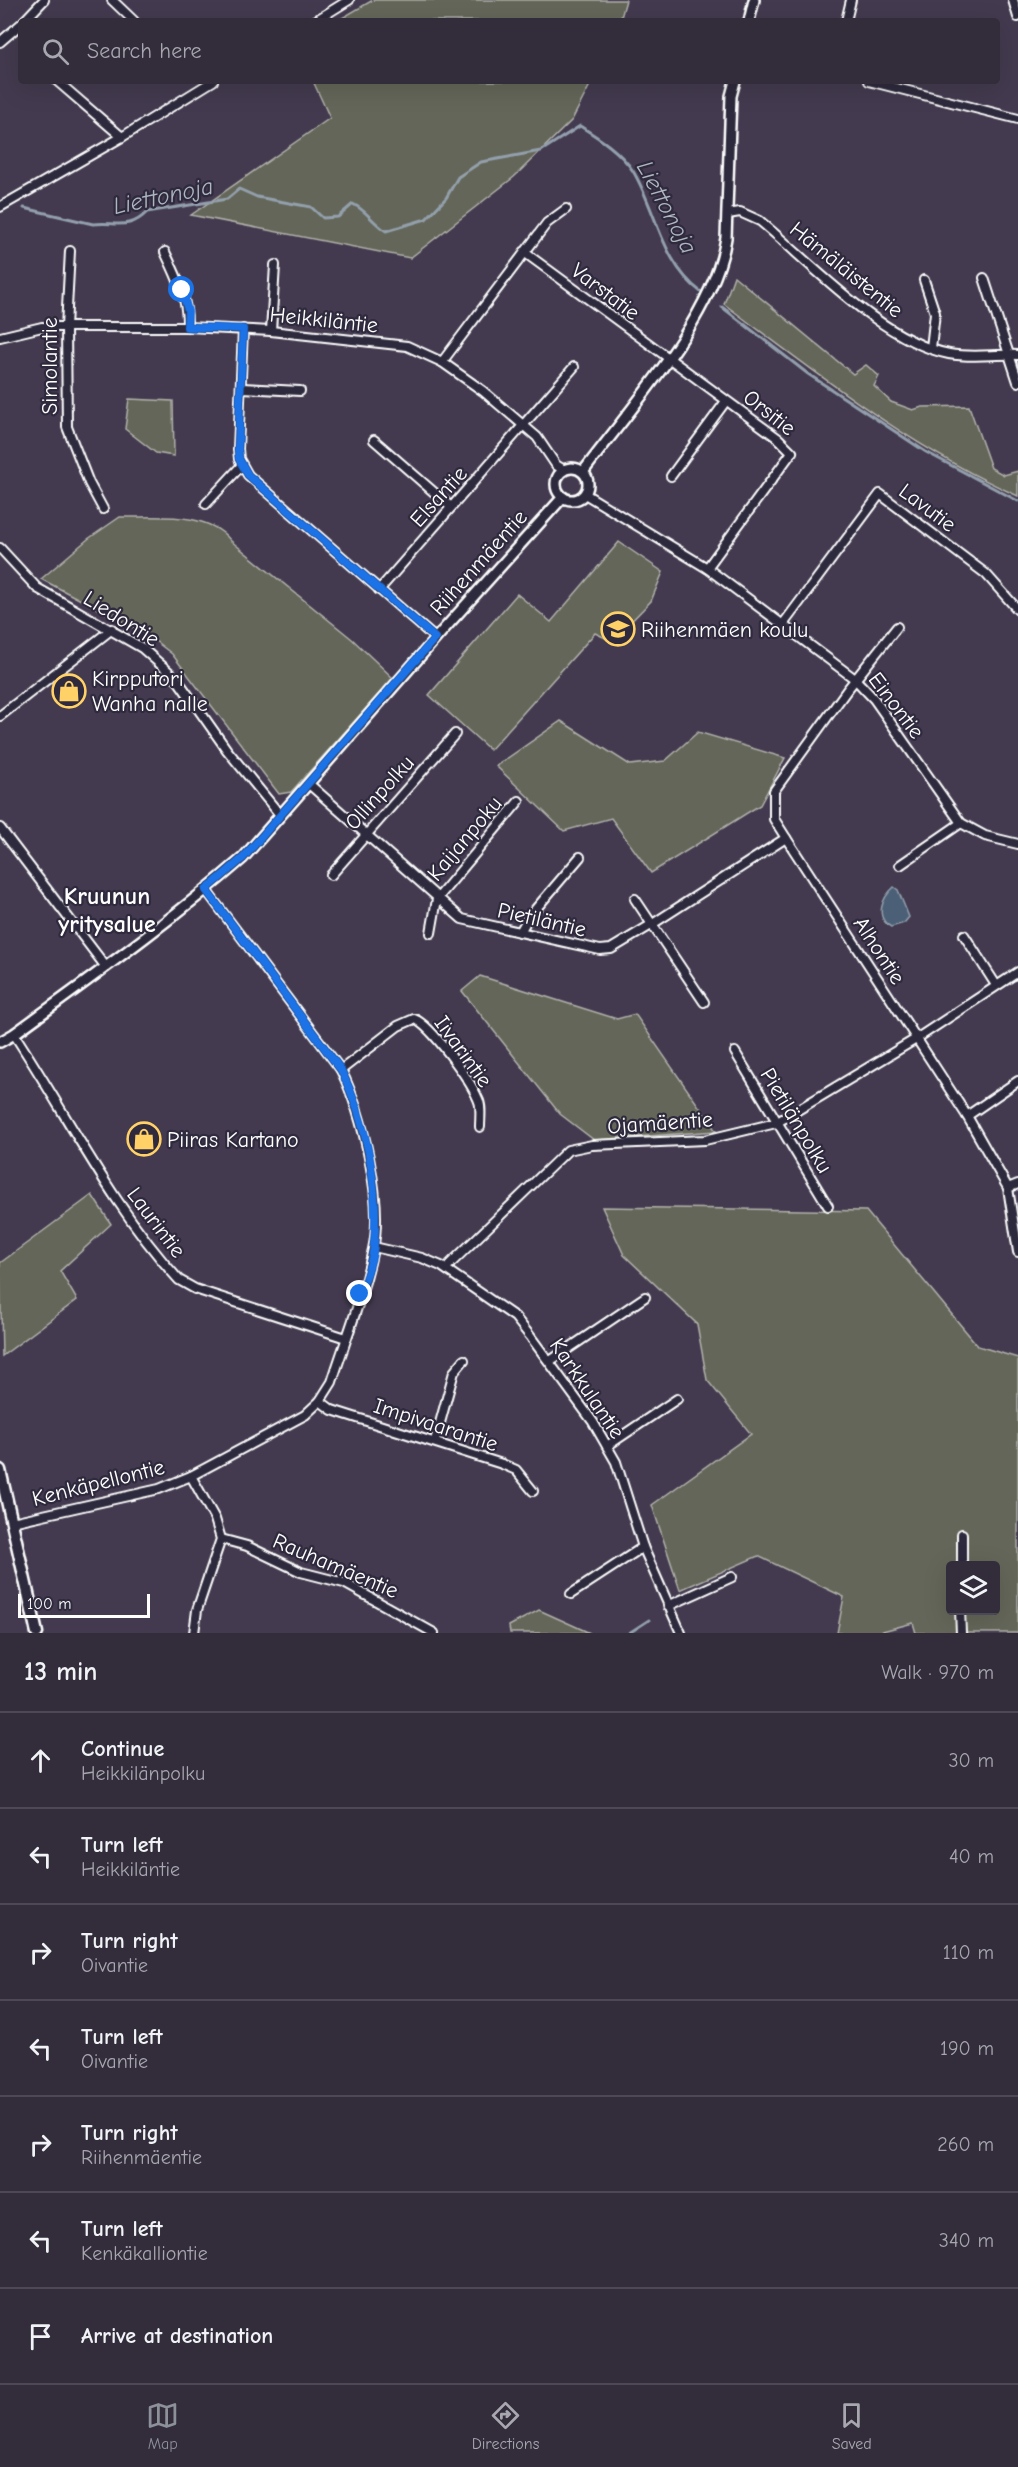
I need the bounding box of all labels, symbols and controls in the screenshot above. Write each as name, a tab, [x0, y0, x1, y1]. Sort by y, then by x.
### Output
search box	[18, 18, 1000, 84]
icon: search	[39, 35, 72, 68]
text: Search here	[87, 38, 202, 64]
water label: Liettonoja	[631, 156, 703, 258]
water label: Liettonoja	[111, 172, 215, 220]
street label: Hämäläistentie	[784, 216, 908, 323]
street label: Varstatie	[566, 258, 645, 326]
route start	[168, 276, 194, 302]
street label: Heikkiläntie	[268, 301, 379, 339]
street label: Simolantie	[37, 317, 63, 415]
street label: Orsitie	[738, 384, 801, 441]
street label: Elsantie	[405, 461, 473, 532]
street label: Lavutie	[894, 478, 961, 538]
street label: Riihenmäentie	[425, 505, 533, 621]
street label: Liedontie	[79, 585, 164, 652]
school or university icon: Riihenmäen koulu	[600, 611, 636, 647]
place label: Riihenmäen koulu	[641, 617, 808, 643]
place label: Kirpputori Wanha nalle	[92, 666, 208, 717]
street label: Einontie	[863, 667, 930, 744]
shop icon: Kirpputori Wanha nalle	[51, 673, 87, 709]
street label: Ollinpolku	[340, 750, 420, 835]
street label: Kaijanpoku	[422, 791, 508, 886]
district label: Kruunun yritysalue	[58, 882, 156, 938]
street label: Pietiläntie	[495, 897, 589, 943]
street label: Alhontie	[848, 912, 911, 989]
street label: Iivarintie	[429, 1011, 498, 1092]
street label: Pietilänpolku	[755, 1063, 838, 1178]
street label: Ojamäentie	[606, 1106, 714, 1140]
shop icon: Piiras Kartano	[126, 1121, 162, 1157]
place label: Piiras Kartano	[167, 1127, 299, 1153]
street label: Laurintie	[121, 1182, 191, 1263]
route end	[346, 1280, 372, 1306]
street label: Karkkulantie	[544, 1333, 630, 1444]
street label: Impivaarantie	[370, 1393, 501, 1457]
street label: Kenkäpellontie	[29, 1454, 167, 1512]
street label: Rauhamäentie	[269, 1528, 402, 1604]
map controls	[946, 1561, 1000, 1615]
button: layers	[946, 1561, 1000, 1615]
scale bar	[18, 1591, 150, 1618]
text: 100 m	[27, 1595, 71, 1613]
text: 13 min	[24, 1657, 97, 1687]
text: Walk · 970 m	[881, 1661, 994, 1684]
text: Continue	[81, 1736, 164, 1762]
icon: ahead	[24, 1744, 57, 1777]
text: 30 m	[948, 1749, 994, 1772]
text: Heikkilänpolku	[81, 1762, 205, 1785]
text: Turn left	[81, 1832, 163, 1858]
icon: left	[24, 1840, 57, 1873]
text: 40 m	[949, 1845, 994, 1868]
text: Heikkiläntie	[81, 1858, 180, 1881]
text: Turn right	[81, 1928, 178, 1954]
icon: right	[24, 1936, 57, 1969]
text: 110 m	[943, 1941, 994, 1964]
text: Oivantie	[81, 1954, 148, 1977]
text: Turn left	[81, 2024, 163, 2050]
icon: left	[24, 2032, 57, 2065]
text: 190 m	[940, 2037, 994, 2060]
text: Oivantie	[81, 2050, 148, 2073]
text: Turn right	[81, 2120, 178, 2146]
icon: right	[24, 2128, 57, 2161]
text: 260 m	[937, 2133, 994, 2156]
text: Riihenmäentie	[81, 2146, 202, 2169]
text: Turn left	[81, 2216, 163, 2242]
icon: left	[24, 2224, 57, 2257]
text: 340 m	[939, 2229, 994, 2252]
text: Kenkäkalliontie	[81, 2242, 208, 2265]
icon: arrive	[24, 2320, 57, 2353]
text: Arrive at destination	[81, 2323, 273, 2349]
tab: Map	[146, 2399, 179, 2453]
tab: Directions	[472, 2399, 539, 2453]
tab: Saved	[832, 2399, 872, 2453]

